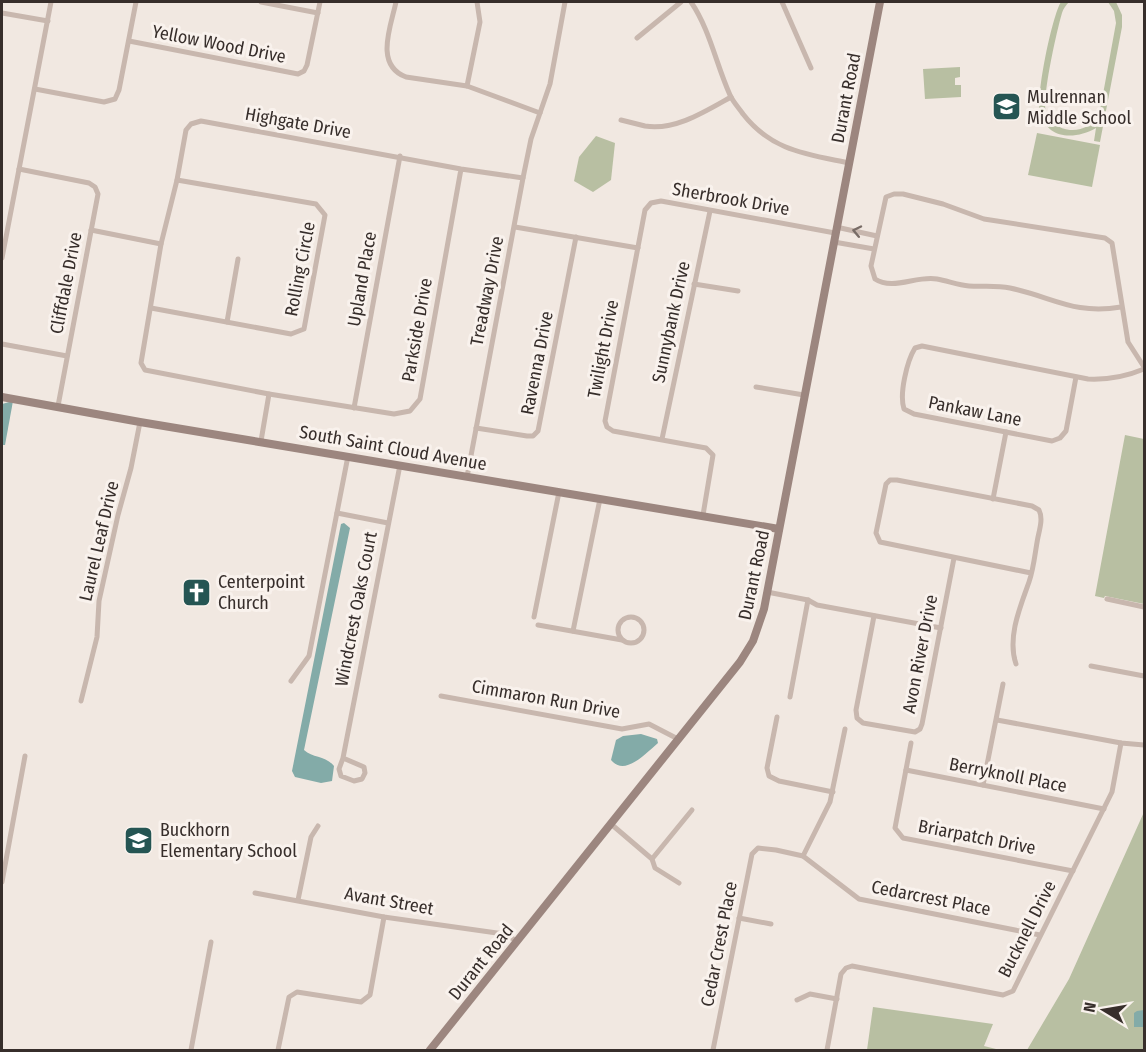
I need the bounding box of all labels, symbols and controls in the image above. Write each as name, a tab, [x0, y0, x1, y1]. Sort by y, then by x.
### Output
street label: Yellow Wood Drive	[150, 20, 288, 68]
street label: Durant Road	[826, 51, 866, 145]
place label: Mulrennan Middle School	[1027, 86, 1131, 129]
school or university icon: Mulrennan Middle School	[990, 91, 1022, 123]
street label: Highgate Drive	[243, 103, 353, 143]
street label: Sherbrook Drive	[671, 178, 791, 220]
street label: Rolling Circle	[280, 220, 320, 318]
one-way arrow	[852, 226, 862, 239]
street label: Cliffdale Drive	[45, 230, 87, 336]
street label: Upland Place	[343, 230, 381, 328]
street label: Treadway Drive	[466, 234, 508, 348]
street label: Sunnybank Drive	[647, 259, 695, 385]
street label: Parkside Drive	[397, 276, 437, 384]
street label: Twilight Drive	[583, 298, 623, 400]
street label: Ravenna Drive	[516, 309, 558, 417]
street label: Pankaw Lane	[926, 391, 1024, 431]
street label: South Saint Cloud Avenue	[298, 421, 488, 475]
street label: Laurel Leaf Drive	[74, 479, 124, 603]
street label: Durant Road	[734, 528, 774, 622]
street label: Windcrest Oaks Court	[330, 530, 382, 688]
place label: Centerpoint Church	[218, 571, 305, 614]
church icon: Centerpoint Church	[181, 576, 213, 608]
street label: Avon River Drive	[898, 593, 942, 715]
street label: Cimmaron Run Drive	[470, 675, 622, 723]
street label: Berryknoll Place	[947, 753, 1069, 797]
street label: Briarpatch Drive	[916, 815, 1038, 859]
place label: Buckhorn Elementary School	[160, 819, 297, 862]
school or university icon: Buckhorn Elementary School	[123, 824, 155, 856]
street label: Cedarcrest Place	[869, 876, 993, 920]
street label: Bucknell Drive	[993, 877, 1061, 981]
street label: Cedar Crest Place	[696, 879, 742, 1008]
street label: Avant Street	[343, 882, 435, 920]
street label: Durant Road	[444, 920, 518, 1004]
north arrow	[1074, 980, 1134, 1040]
text: N	[1080, 1001, 1100, 1014]

